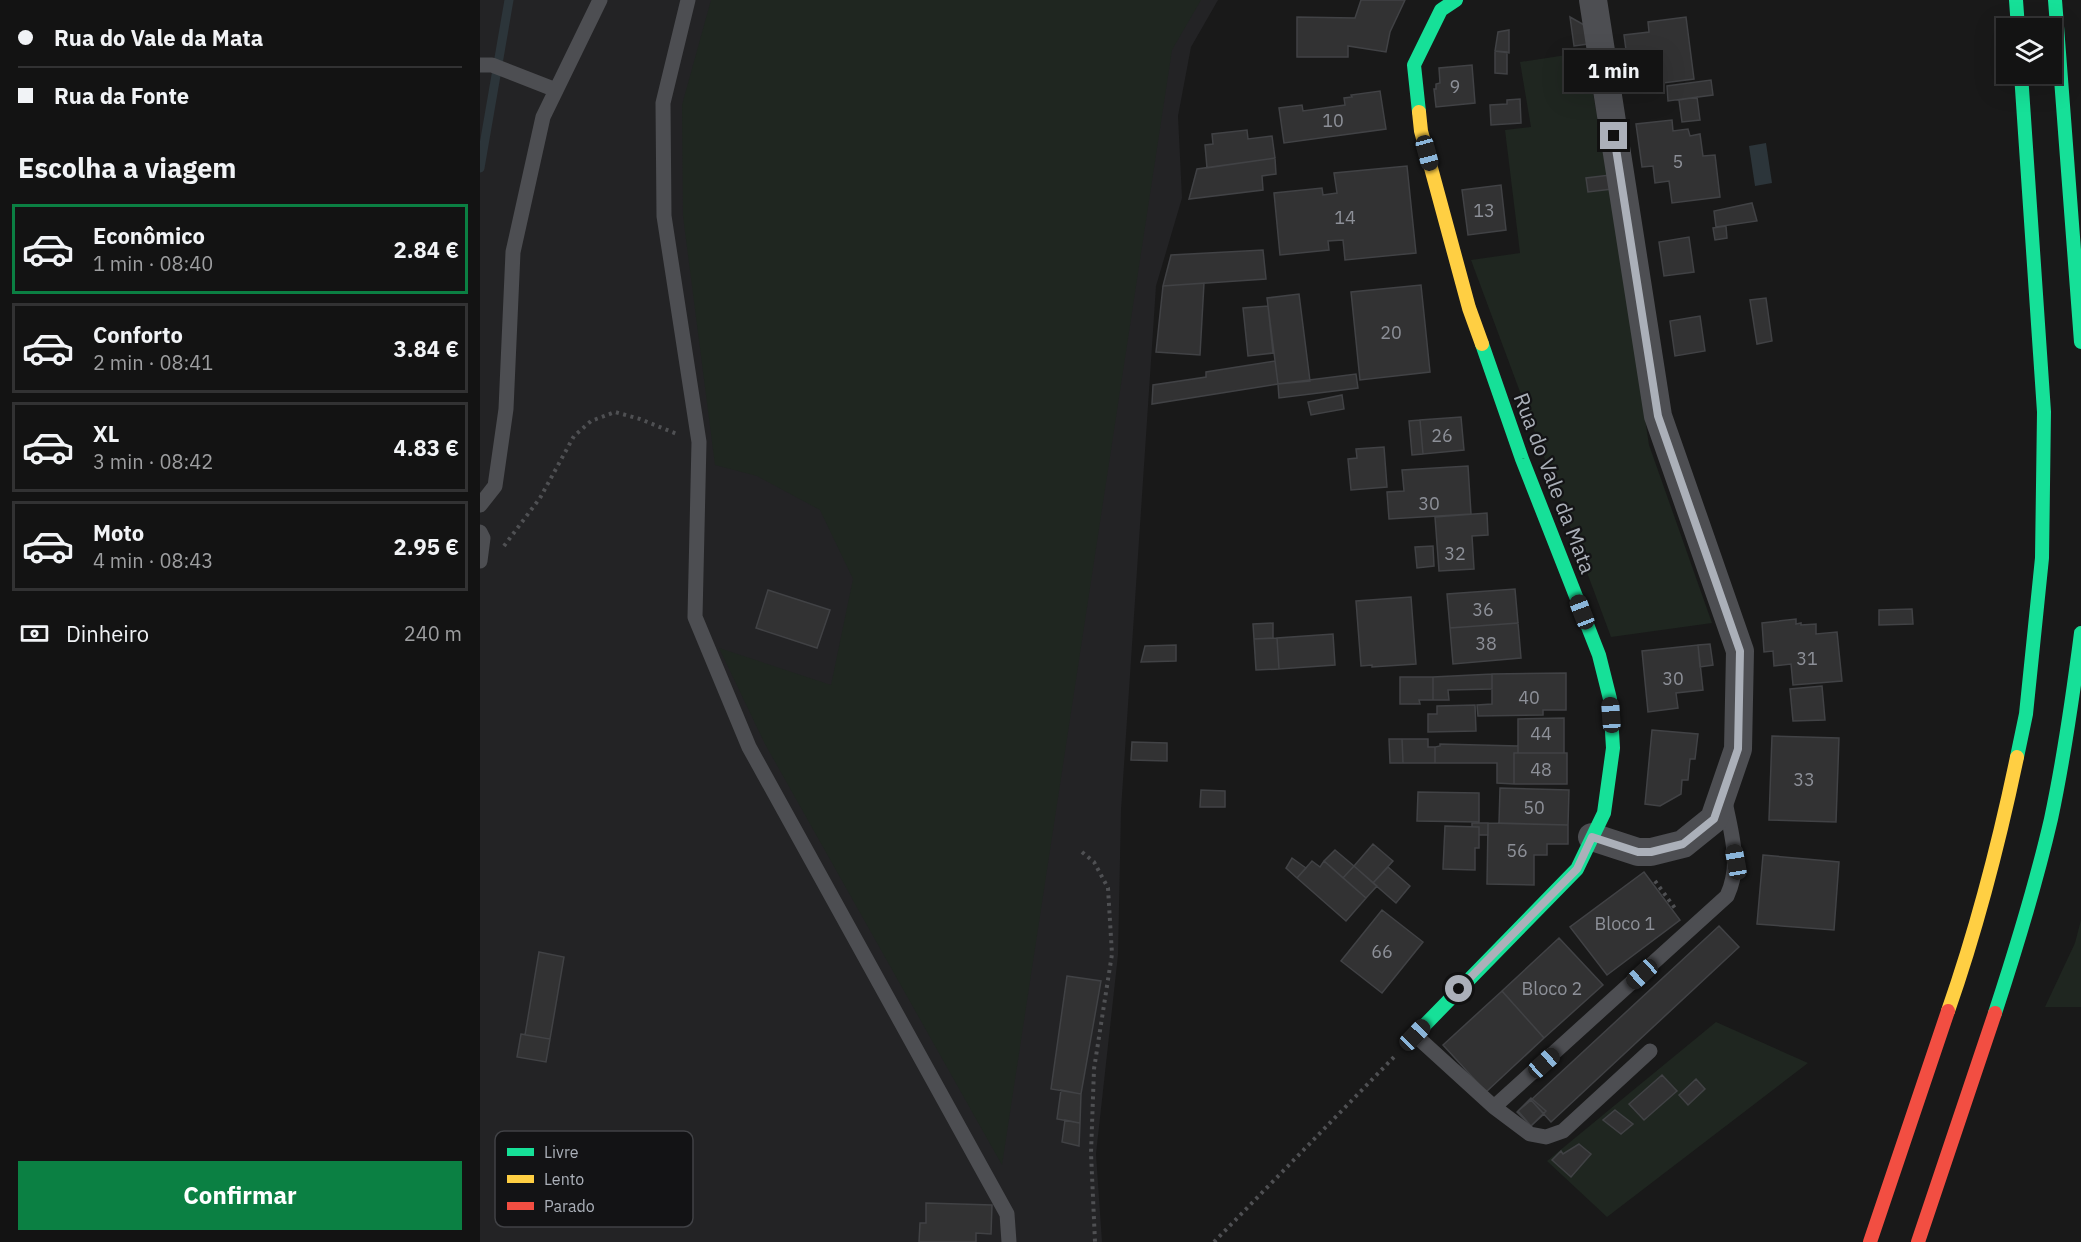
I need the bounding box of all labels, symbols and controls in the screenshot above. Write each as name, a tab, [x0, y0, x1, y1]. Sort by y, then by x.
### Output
map controls	[1996, 18, 2062, 84]
button: layers	[1996, 18, 2062, 84]
text: Rua do Vale da Mata	[54, 23, 263, 52]
callout: 1 min	[1564, 49, 1664, 91]
text: 1 min	[1587, 57, 1640, 84]
house number: 9	[1450, 75, 1460, 98]
text: Rua da Fonte	[54, 81, 189, 110]
house number: 10	[1322, 109, 1344, 132]
route end	[1600, 122, 1627, 149]
car	[1414, 133, 1440, 173]
text: Escolha a viagem	[18, 150, 236, 185]
house number: 5	[1673, 150, 1683, 173]
house number: 13	[1473, 199, 1495, 222]
house number: 14	[1334, 206, 1356, 229]
text: Econômico	[93, 221, 205, 250]
icon: car	[21, 222, 75, 276]
text: 2.84 €	[394, 235, 459, 264]
text: 1 min · 08:40	[93, 250, 213, 277]
text: Conforto	[93, 320, 183, 349]
icon: car	[21, 321, 75, 375]
house number: 20	[1380, 321, 1402, 344]
text: 3.84 €	[394, 334, 459, 363]
text: 2 min · 08:41	[93, 349, 213, 376]
street label: Rua do Vale da Mata	[1508, 389, 1602, 577]
text: XL	[93, 419, 119, 448]
icon: car	[21, 420, 75, 474]
house number: 26	[1431, 424, 1453, 447]
text: 4.83 €	[394, 433, 459, 462]
text: 3 min · 08:42	[93, 448, 213, 475]
house number: 30	[1418, 492, 1440, 515]
text: Moto	[93, 518, 144, 547]
icon: car	[21, 519, 75, 573]
text: 2.95 €	[394, 532, 459, 561]
house number: 32	[1444, 542, 1466, 565]
text: 4 min · 08:43	[93, 547, 213, 574]
car	[1567, 592, 1597, 632]
house number: 36	[1472, 598, 1494, 621]
icon: cash	[18, 617, 51, 650]
text: Dinheiro	[66, 619, 149, 648]
text: 240 m	[404, 620, 462, 647]
house number: 38	[1475, 632, 1497, 655]
house number: 31	[1796, 647, 1818, 670]
house number: 30	[1662, 667, 1684, 690]
house number: 40	[1518, 686, 1540, 709]
car	[1601, 696, 1621, 734]
house number: 44	[1530, 722, 1552, 745]
house number: 48	[1530, 758, 1552, 781]
house number: 33	[1793, 768, 1815, 791]
house number: 50	[1523, 796, 1545, 819]
house number: 56	[1506, 839, 1528, 862]
car	[1724, 843, 1748, 881]
house number: Bloco 1	[1595, 912, 1655, 935]
house number: 66	[1371, 940, 1393, 963]
car	[1623, 955, 1661, 993]
route start	[1445, 975, 1472, 1002]
house number: Bloco 2	[1522, 977, 1582, 1000]
car	[1396, 1016, 1434, 1054]
car	[1525, 1044, 1563, 1082]
legend	[495, 1131, 693, 1227]
text: Livre	[544, 1142, 579, 1162]
button: Confirmar	[18, 1161, 462, 1230]
text: Lento	[544, 1169, 584, 1189]
text: Parado	[544, 1196, 595, 1216]

